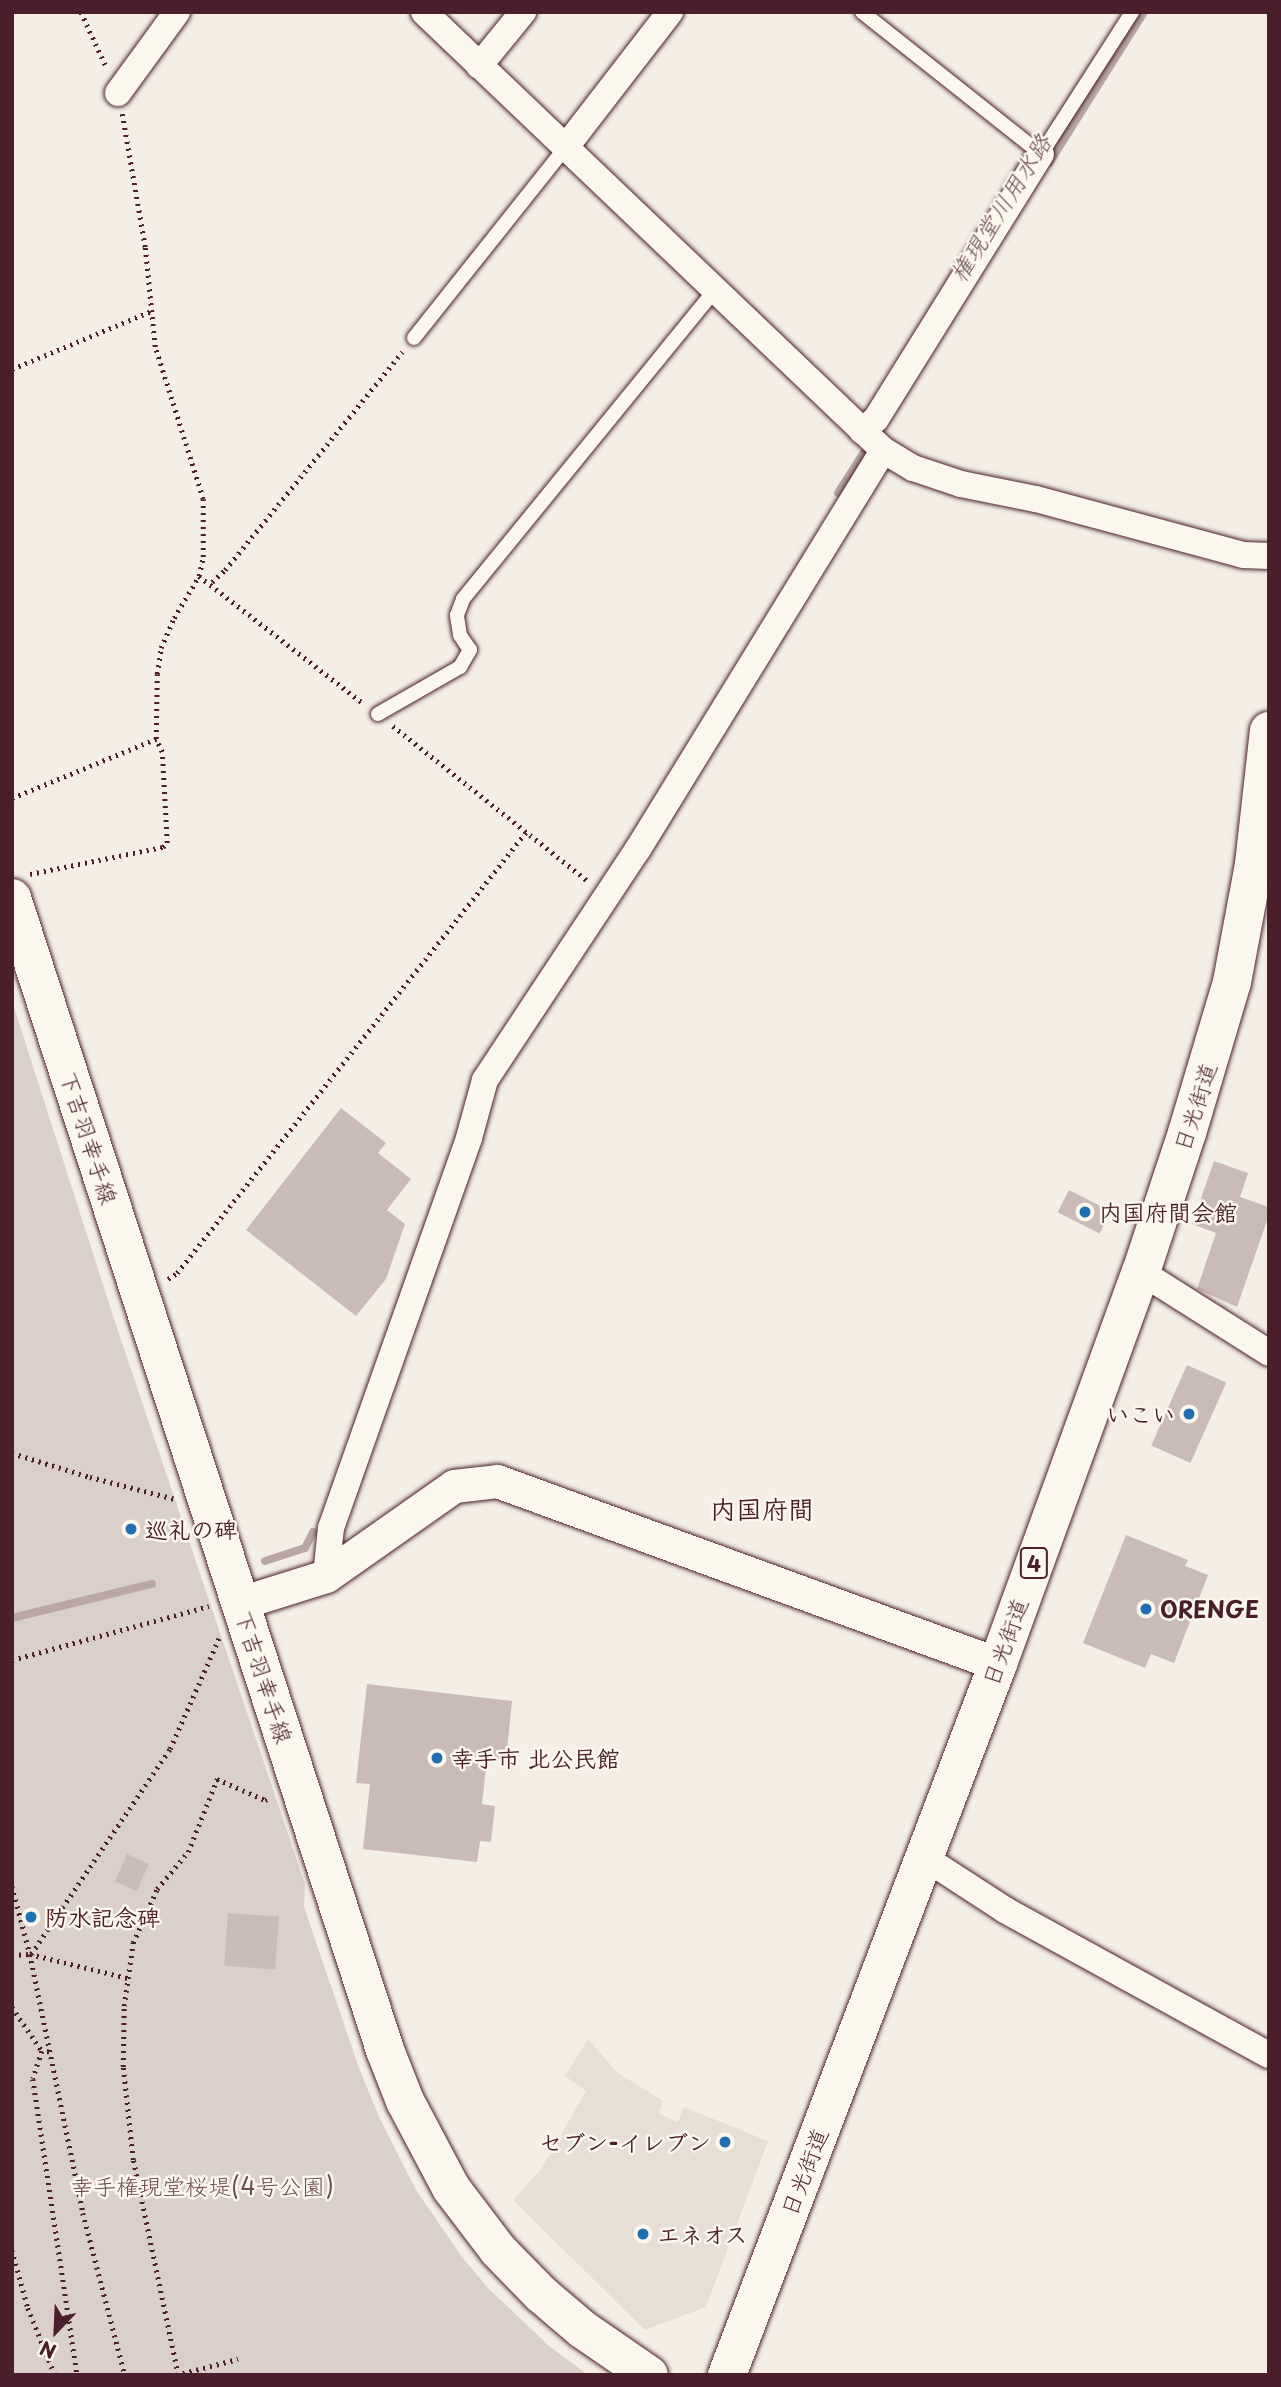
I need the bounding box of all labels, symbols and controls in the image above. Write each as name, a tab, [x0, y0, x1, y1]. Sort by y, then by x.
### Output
water label: 権現堂川用水路	[943, 129, 1057, 287]
street label: 日光街道	[1168, 1059, 1222, 1155]
street label: 下吉羽幸手線	[55, 1068, 123, 1208]
place label: 内国府間会館	[1099, 1198, 1237, 1226]
marker: 内国府間会館	[1077, 1204, 1093, 1220]
place label: いこい	[1106, 1400, 1175, 1428]
marker: いこい	[1181, 1406, 1197, 1422]
district label: 内国府間	[710, 1493, 814, 1525]
place label: 巡礼の碑	[145, 1515, 237, 1543]
marker: 巡礼の碑	[123, 1521, 139, 1537]
road number: 4	[1018, 1546, 1050, 1580]
street label: 日光街道	[976, 1594, 1034, 1690]
place label: ORENGE	[1160, 1595, 1259, 1623]
marker: ORENGE	[1138, 1601, 1154, 1617]
street label: 下吉羽幸手線	[230, 1607, 298, 1747]
place label: 幸手市 北公民館	[451, 1744, 619, 1772]
marker: 幸手市 北公民館	[429, 1750, 445, 1766]
place label: 防水記念碑	[45, 1903, 160, 1931]
marker: 防水記念碑	[23, 1909, 39, 1925]
street label: 日光街道	[775, 2124, 833, 2220]
place label: セブン-イレブン	[539, 2128, 711, 2156]
marker: セブン-イレブン	[717, 2134, 733, 2150]
park label: 幸手権現堂桜堤(4号公園)	[70, 2172, 334, 2200]
place label: エネオス	[657, 2220, 749, 2248]
marker: エネオス	[635, 2226, 651, 2242]
north arrow	[21, 2296, 91, 2366]
text: N	[35, 2335, 60, 2366]

